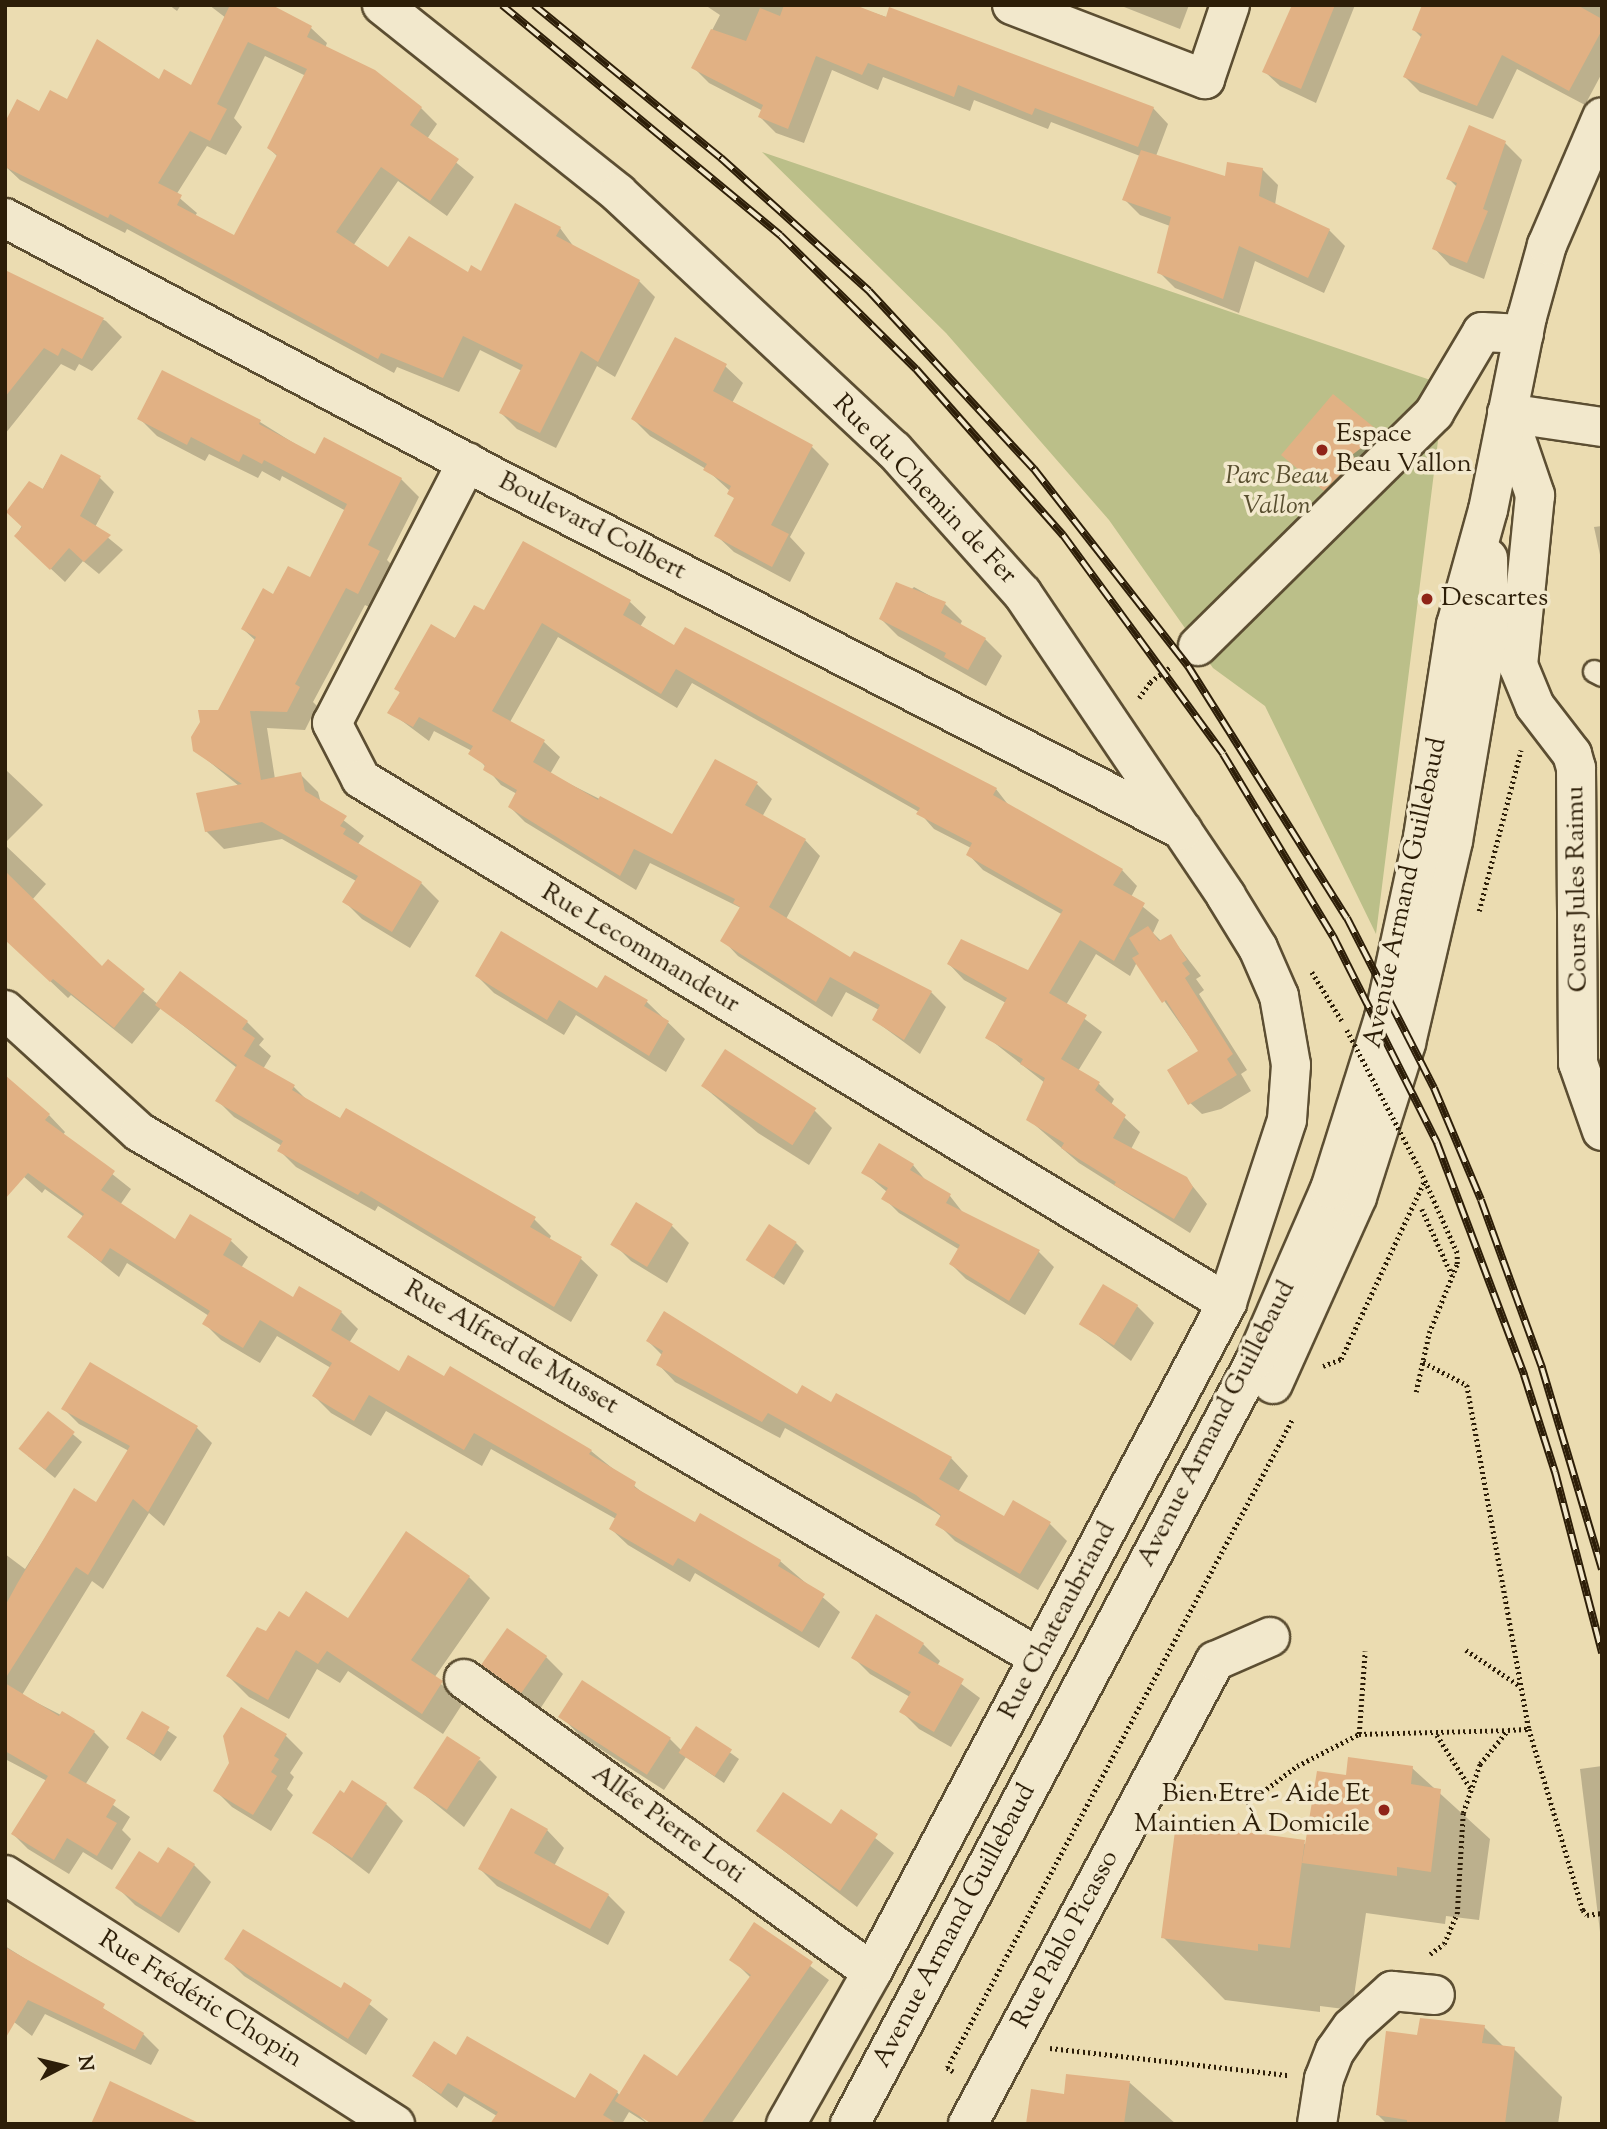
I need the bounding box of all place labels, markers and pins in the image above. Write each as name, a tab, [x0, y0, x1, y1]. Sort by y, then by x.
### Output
place label: Espace Beau Vallon	[1336, 419, 1472, 480]
marker: Espace Beau Vallon	[1314, 442, 1330, 458]
place label: Descartes	[1441, 583, 1548, 615]
marker: Descartes	[1419, 591, 1435, 607]
place label: Bien Etre - Aide Et Maintien À Domicile	[1134, 1779, 1370, 1840]
marker: Bien Etre - Aide Et Maintien À Domicile	[1376, 1802, 1392, 1818]

